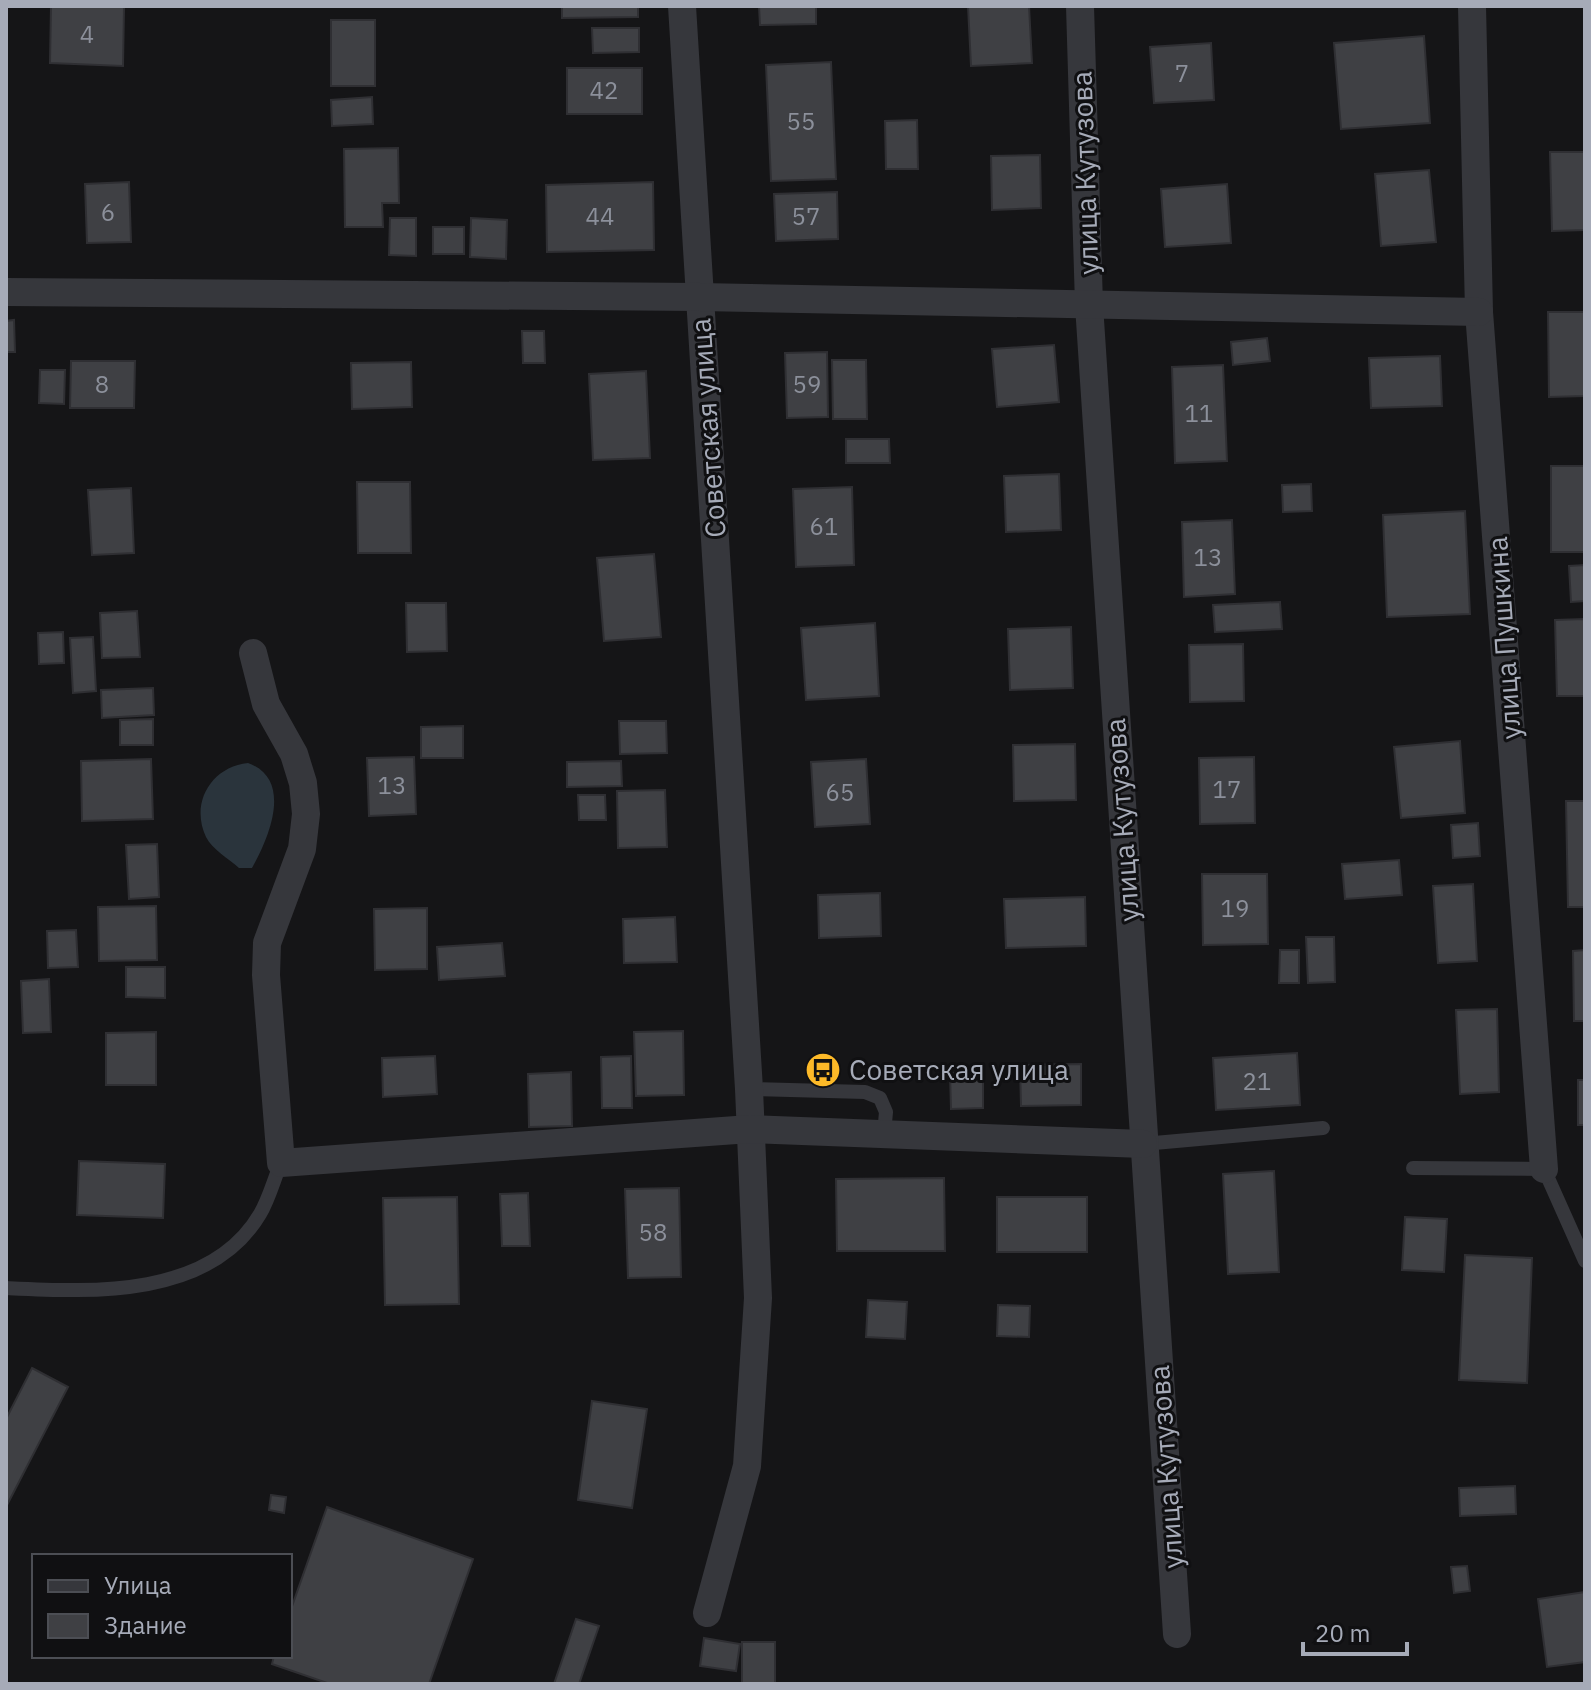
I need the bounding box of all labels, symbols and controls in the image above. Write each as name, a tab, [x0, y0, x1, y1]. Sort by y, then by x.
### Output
house number: 4	[80, 18, 94, 50]
house number: 7	[1175, 57, 1189, 89]
street label: улица Кутузова	[1062, 71, 1107, 275]
house number: 42	[590, 74, 618, 106]
house number: 55	[787, 105, 815, 137]
house number: 6	[101, 196, 115, 228]
house number: 44	[586, 200, 614, 232]
house number: 57	[792, 200, 820, 232]
street label: Советская улица	[681, 317, 734, 539]
house number: 8	[95, 368, 109, 400]
house number: 59	[793, 368, 821, 400]
house number: 11	[1185, 397, 1213, 429]
house number: 61	[810, 510, 838, 542]
street label: улица Пушкина	[1478, 535, 1529, 741]
house number: 13	[1194, 541, 1222, 573]
street label: улица Кутузова	[1096, 717, 1147, 923]
house number: 13	[378, 769, 406, 801]
house number: 17	[1213, 773, 1241, 805]
house number: 65	[826, 776, 854, 808]
house number: 19	[1221, 892, 1249, 924]
bus stop icon: Советская улица	[804, 1051, 842, 1089]
place label: Советская улица	[849, 1051, 1069, 1088]
house number: 21	[1243, 1065, 1271, 1097]
house number: 58	[639, 1216, 667, 1248]
street label: улица Кутузова	[1140, 1364, 1191, 1570]
legend	[32, 1554, 292, 1658]
text: Улица	[104, 1569, 172, 1601]
scale bar	[1303, 1606, 1407, 1656]
text: Здание	[104, 1609, 187, 1641]
text: 20 m	[1315, 1617, 1370, 1649]

